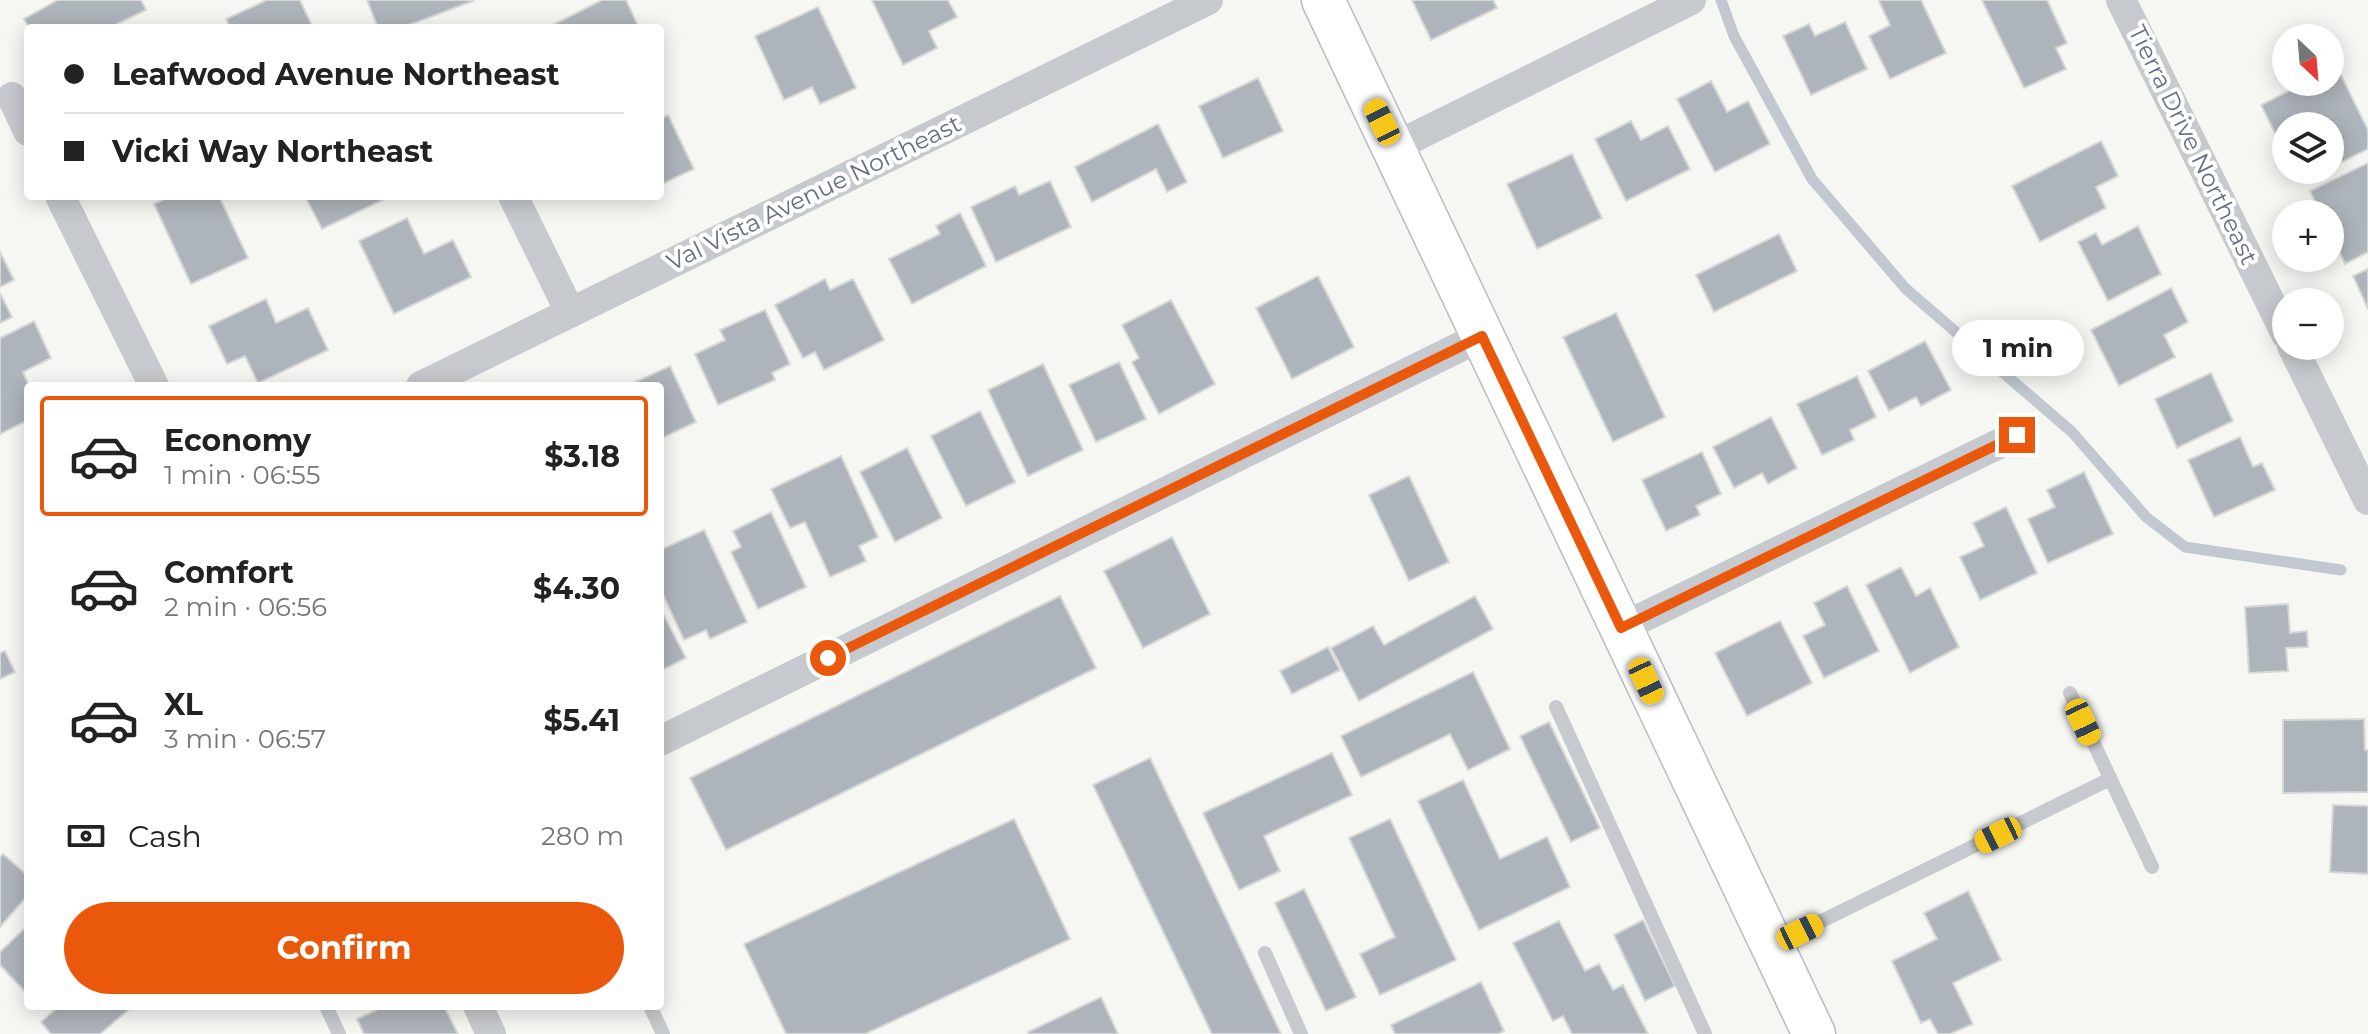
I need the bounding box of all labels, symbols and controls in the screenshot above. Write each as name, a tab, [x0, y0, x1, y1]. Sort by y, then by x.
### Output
street label: Tierra Drive Northeast	[2123, 20, 2264, 269]
north arrow	[2272, 24, 2344, 96]
map controls	[2272, 24, 2344, 360]
text: Leafwood Avenue Northeast	[112, 56, 560, 93]
car	[1361, 95, 1403, 149]
street label: Val Vista Avenue Northeast	[662, 108, 966, 277]
button: layers	[2272, 112, 2344, 184]
text: Vicki Way Northeast	[112, 133, 433, 170]
button: +	[2272, 200, 2344, 272]
button: −	[2272, 288, 2344, 360]
callout: 1 min	[1951, 319, 2083, 375]
text: 1 min	[1983, 332, 2053, 364]
route end	[1999, 417, 2035, 453]
icon: car	[68, 420, 140, 492]
text: Economy	[164, 422, 311, 459]
text: $3.18	[544, 438, 620, 475]
text: 1 min · 06:55	[164, 459, 320, 491]
icon: car	[68, 552, 140, 624]
text: Comfort	[164, 554, 294, 591]
text: $4.30	[533, 570, 620, 607]
text: 2 min · 06:56	[164, 591, 327, 623]
route start	[810, 640, 846, 676]
car	[1625, 654, 1667, 708]
icon: car	[68, 684, 140, 756]
text: XL	[164, 686, 203, 723]
car	[2062, 695, 2104, 749]
text: $5.41	[543, 702, 620, 739]
text: 3 min · 06:57	[164, 723, 326, 755]
icon: cash	[64, 814, 108, 858]
car	[1971, 814, 2025, 856]
text: Cash	[128, 818, 202, 855]
text: 280 m	[541, 820, 624, 852]
button: Confirm	[64, 902, 624, 994]
car	[1773, 911, 1827, 953]

